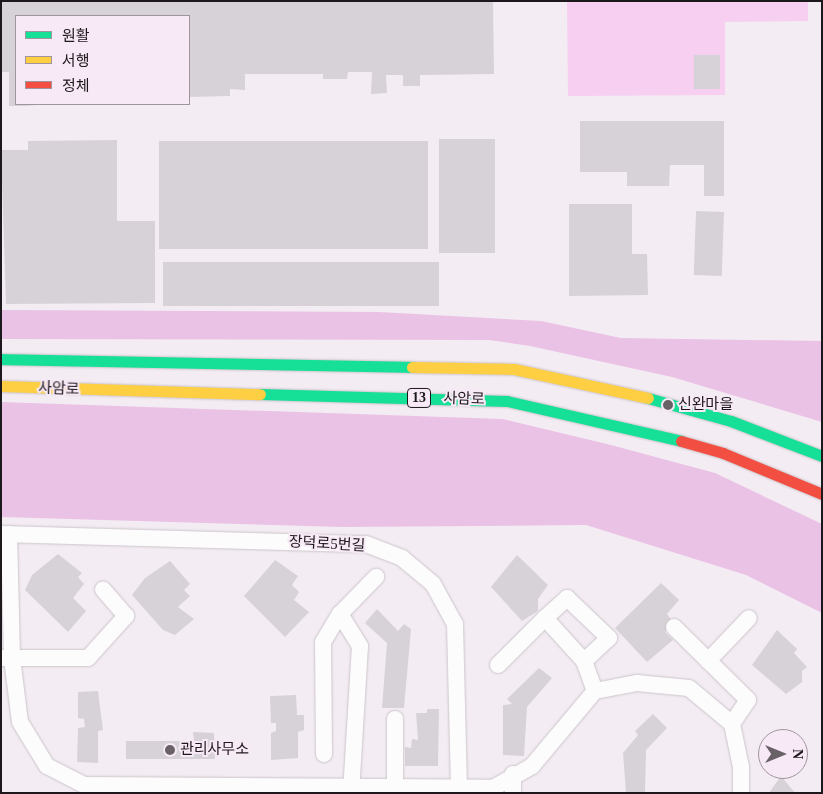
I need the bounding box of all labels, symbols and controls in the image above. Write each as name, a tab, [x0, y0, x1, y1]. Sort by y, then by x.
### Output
legend	[15, 15, 190, 105]
text: 원활	[62, 28, 90, 44]
text: 서행	[62, 53, 90, 69]
text: 정체	[62, 78, 90, 94]
street label: 사암로	[38, 379, 80, 399]
road number: 13	[406, 386, 432, 409]
street label: 사암로	[443, 389, 485, 409]
place label: 신완마을	[678, 396, 733, 414]
marker: 신완마을	[662, 399, 674, 411]
street label: 장덕로5번길	[288, 533, 366, 555]
north arrow	[758, 729, 808, 779]
place label: 관리사무소	[180, 741, 249, 759]
marker: 관리사무소	[164, 744, 176, 756]
text: N	[790, 749, 805, 759]

